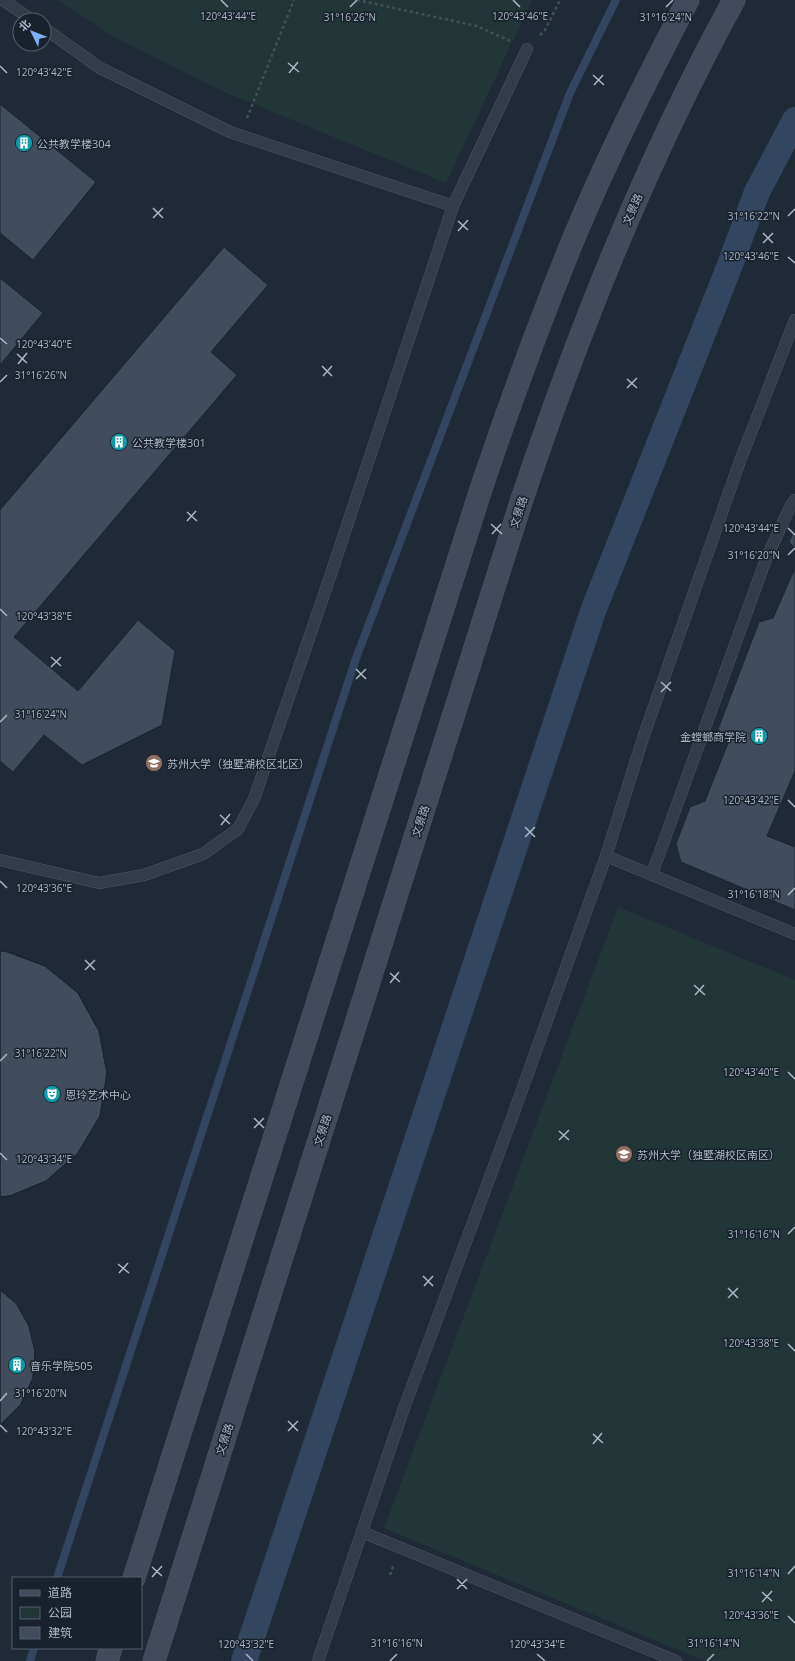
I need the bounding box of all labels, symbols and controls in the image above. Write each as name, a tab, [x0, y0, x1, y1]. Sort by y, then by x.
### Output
text: 120°43'44"E	[200, 9, 256, 23]
text: 120°43'46"E	[492, 9, 548, 23]
text: 31°16'26"N	[324, 10, 376, 24]
text: 31°16'24"N	[640, 10, 692, 24]
north arrow	[12, 12, 52, 52]
text: 北	[15, 16, 34, 34]
text: 120°43'42"E	[16, 65, 72, 79]
building icon: 公共教学楼304	[14, 133, 34, 153]
place label: 公共教学楼304	[37, 136, 112, 151]
street label: 文景路	[618, 191, 646, 227]
text: 31°16'22"N	[728, 209, 780, 223]
text: 120°43'46"E	[723, 249, 779, 263]
text: 120°43'40"E	[16, 337, 72, 351]
text: 31°16'26"N	[15, 368, 67, 382]
building icon: 公共教学楼301	[109, 432, 129, 452]
place label: 公共教学楼301	[132, 435, 206, 450]
street label: 文景路	[506, 494, 530, 530]
text: 120°43'44"E	[723, 521, 779, 535]
text: 31°16'20"N	[728, 548, 780, 562]
text: 120°43'38"E	[16, 609, 72, 623]
text: 31°16'24"N	[15, 707, 67, 721]
building icon: 金螳螂商学院	[749, 726, 769, 746]
place label: 金螳螂商学院	[680, 729, 746, 744]
school or university icon: 苏州大学（独墅湖校区北区）	[144, 753, 164, 773]
place label: 苏州大学（独墅湖校区北区）	[167, 756, 310, 771]
text: 120°43'42"E	[723, 793, 779, 807]
street label: 文景路	[408, 803, 432, 839]
text: 120°43'36"E	[16, 881, 72, 895]
text: 31°16'18"N	[728, 887, 780, 901]
text: 31°16'22"N	[15, 1046, 67, 1060]
text: 120°43'40"E	[723, 1065, 779, 1079]
theatre icon: 恩玲艺术中心	[42, 1084, 62, 1104]
place label: 恩玲艺术中心	[65, 1087, 131, 1102]
street label: 文景路	[310, 1112, 334, 1148]
school or university icon: 苏州大学（独墅湖校区南区）	[614, 1144, 634, 1164]
place label: 苏州大学（独墅湖校区南区）	[637, 1147, 780, 1162]
text: 120°43'34"E	[16, 1152, 72, 1166]
text: 31°16'16"N	[728, 1227, 780, 1241]
text: 120°43'38"E	[723, 1336, 779, 1350]
building icon: 音乐学院505	[7, 1355, 27, 1375]
place label: 音乐学院505	[30, 1358, 93, 1373]
text: 31°16'20"N	[15, 1386, 67, 1400]
street label: 文景路	[212, 1421, 236, 1457]
text: 120°43'32"E	[16, 1424, 72, 1438]
text: 31°16'14"N	[728, 1566, 780, 1580]
legend	[12, 1577, 142, 1649]
text: 道路	[48, 1584, 72, 1601]
text: 公园	[48, 1604, 72, 1621]
text: 120°43'36"E	[723, 1608, 779, 1622]
text: 建筑	[48, 1624, 72, 1641]
text: 31°16'16"N	[371, 1636, 423, 1650]
text: 31°16'14"N	[688, 1636, 740, 1650]
text: 120°43'32"E	[218, 1637, 274, 1651]
text: 120°43'34"E	[509, 1637, 565, 1651]

